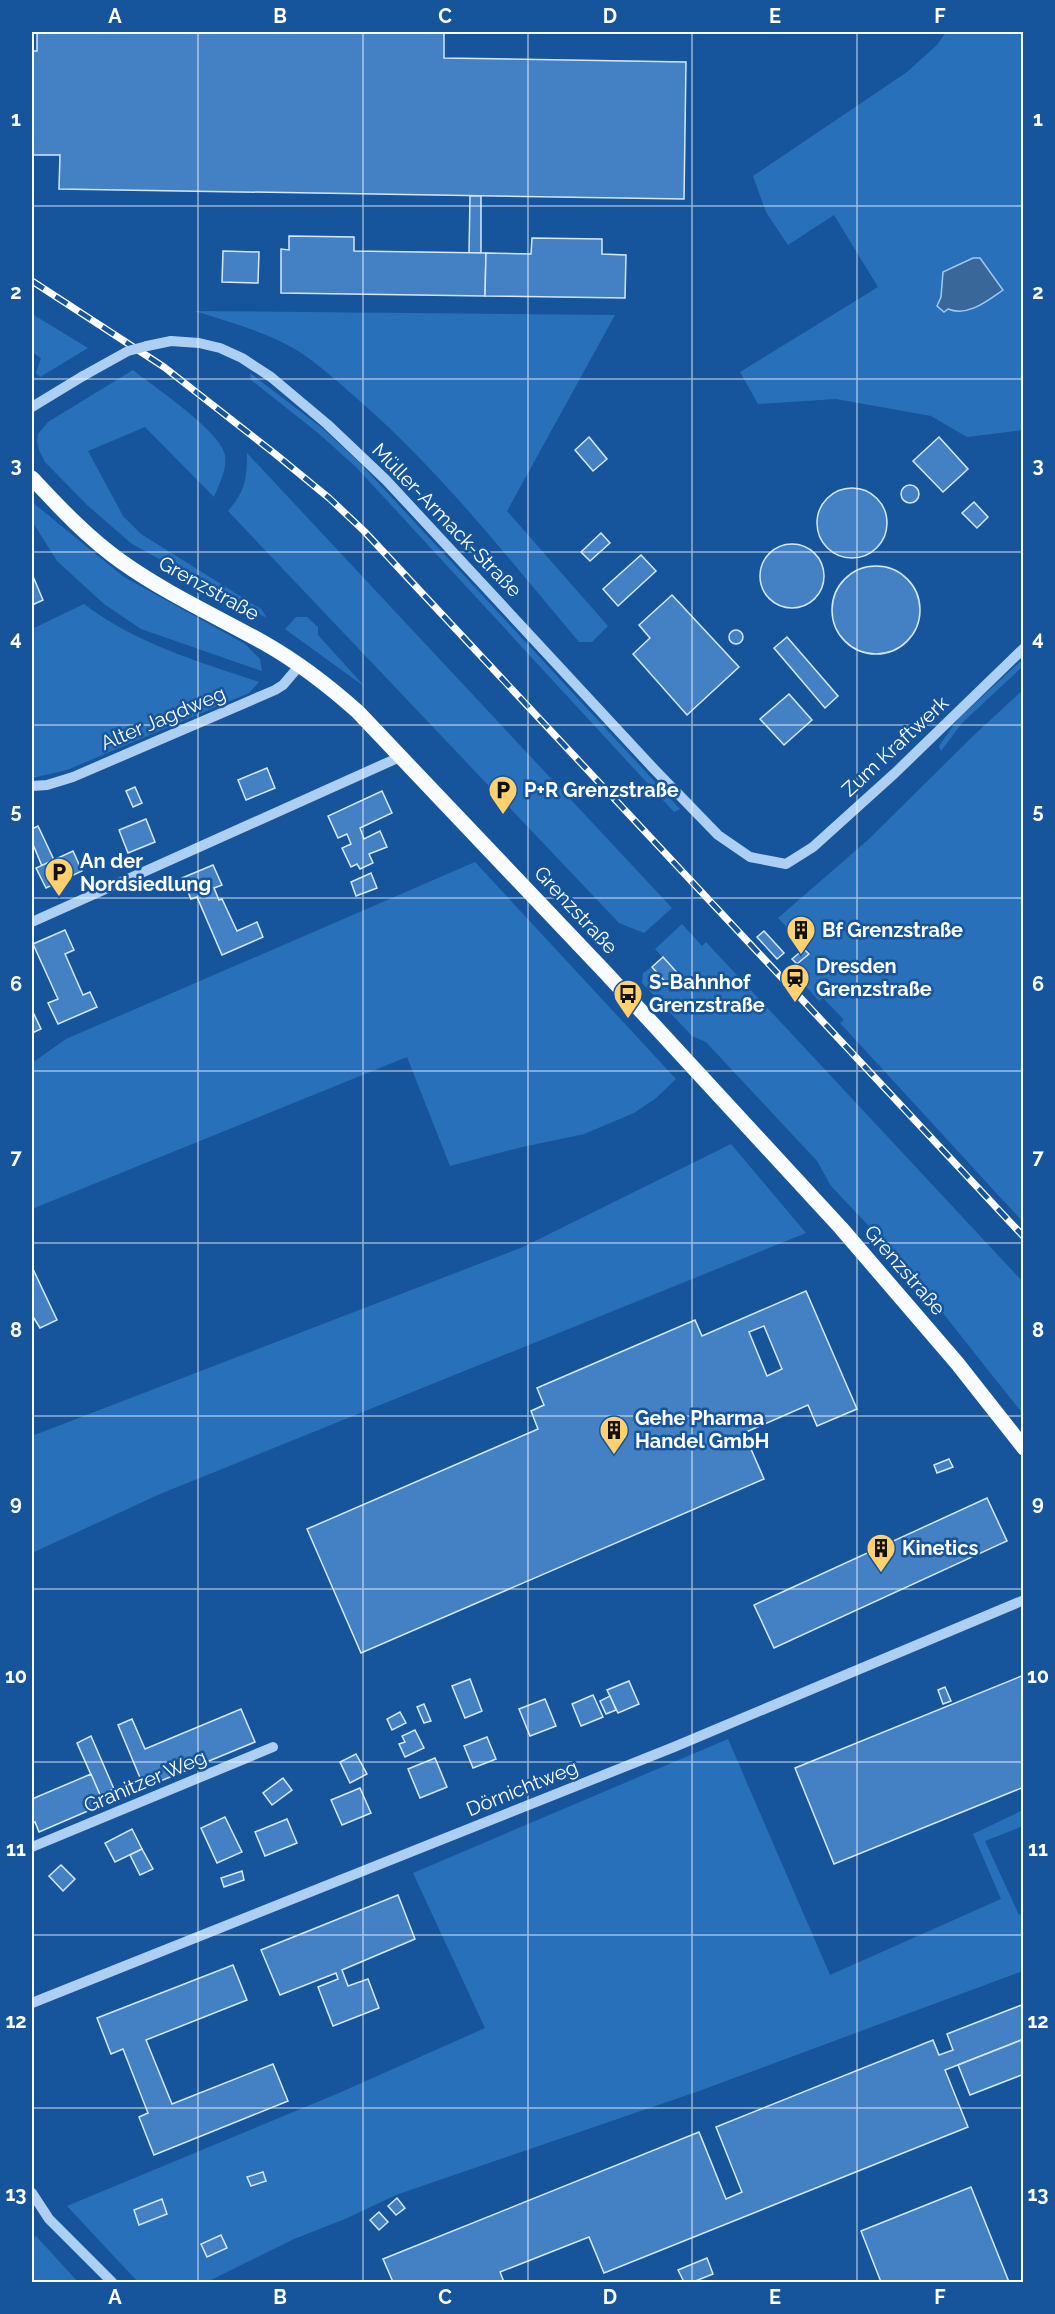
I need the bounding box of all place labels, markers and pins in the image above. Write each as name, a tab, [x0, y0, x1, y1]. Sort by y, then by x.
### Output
parking icon: P+R Grenzstraße	[487, 774, 519, 816]
place label: P+R Grenzstraße	[524, 778, 679, 802]
place label: An der Nordsiedlung	[80, 849, 211, 896]
parking icon: An der Nordsiedlung	[43, 856, 75, 898]
building icon: Bf Grenzstraße	[785, 914, 817, 956]
place label: Bf Grenzstraße	[822, 918, 963, 942]
place label: Dresden Grenzstraße	[816, 954, 932, 1001]
station icon: Dresden Grenzstraße	[779, 962, 811, 1004]
place label: S-Bahnhof Grenzstraße	[649, 970, 765, 1017]
bus stop icon: S-Bahnhof Grenzstraße	[612, 978, 644, 1020]
place label: Gehe Pharma Handel GmbH	[635, 1406, 769, 1453]
building icon: Gehe Pharma Handel GmbH	[598, 1414, 630, 1456]
building icon: Kinetics	[865, 1532, 897, 1574]
place label: Kinetics	[902, 1536, 978, 1560]

